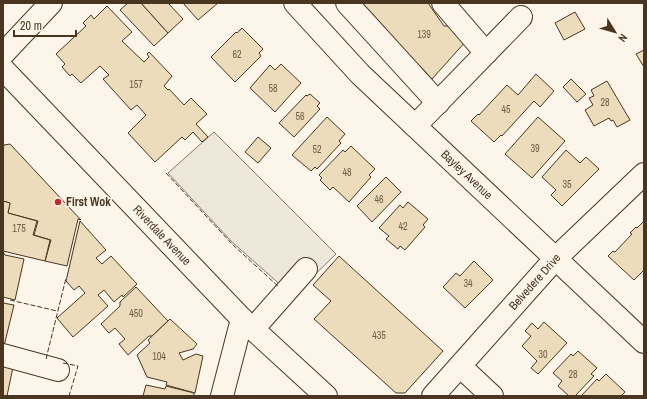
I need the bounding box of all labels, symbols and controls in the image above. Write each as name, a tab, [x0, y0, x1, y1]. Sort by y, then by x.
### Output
scale bar	[14, 12, 76, 38]
north arrow	[595, 12, 635, 52]
text: 20 m	[20, 18, 42, 34]
house number: 139	[417, 28, 431, 41]
text: N	[615, 31, 631, 45]
house number: 62	[232, 48, 242, 61]
house number: 157	[129, 78, 143, 91]
house number: 58	[268, 82, 278, 95]
house number: 28	[600, 96, 610, 109]
house number: 45	[501, 103, 511, 116]
house number: 56	[295, 110, 305, 123]
house number: 39	[530, 142, 540, 155]
house number: 52	[312, 143, 322, 156]
street label: Bayley Avenue	[438, 147, 496, 203]
house number: 48	[342, 166, 352, 179]
house number: 35	[562, 178, 572, 191]
house number: 46	[374, 193, 384, 206]
place label: First Wok	[66, 194, 111, 210]
marker: First Wok	[53, 197, 63, 207]
street label: Riverdale Avenue	[129, 202, 195, 269]
house number: 42	[398, 220, 408, 233]
house number: 175	[12, 222, 26, 235]
street label: Belvedere Drive	[505, 250, 564, 313]
house number: 34	[463, 277, 473, 290]
house number: 450	[129, 307, 143, 320]
house number: 435	[372, 329, 386, 342]
house number: 30	[538, 348, 548, 361]
house number: 104	[152, 350, 166, 363]
house number: 28	[568, 368, 578, 381]

